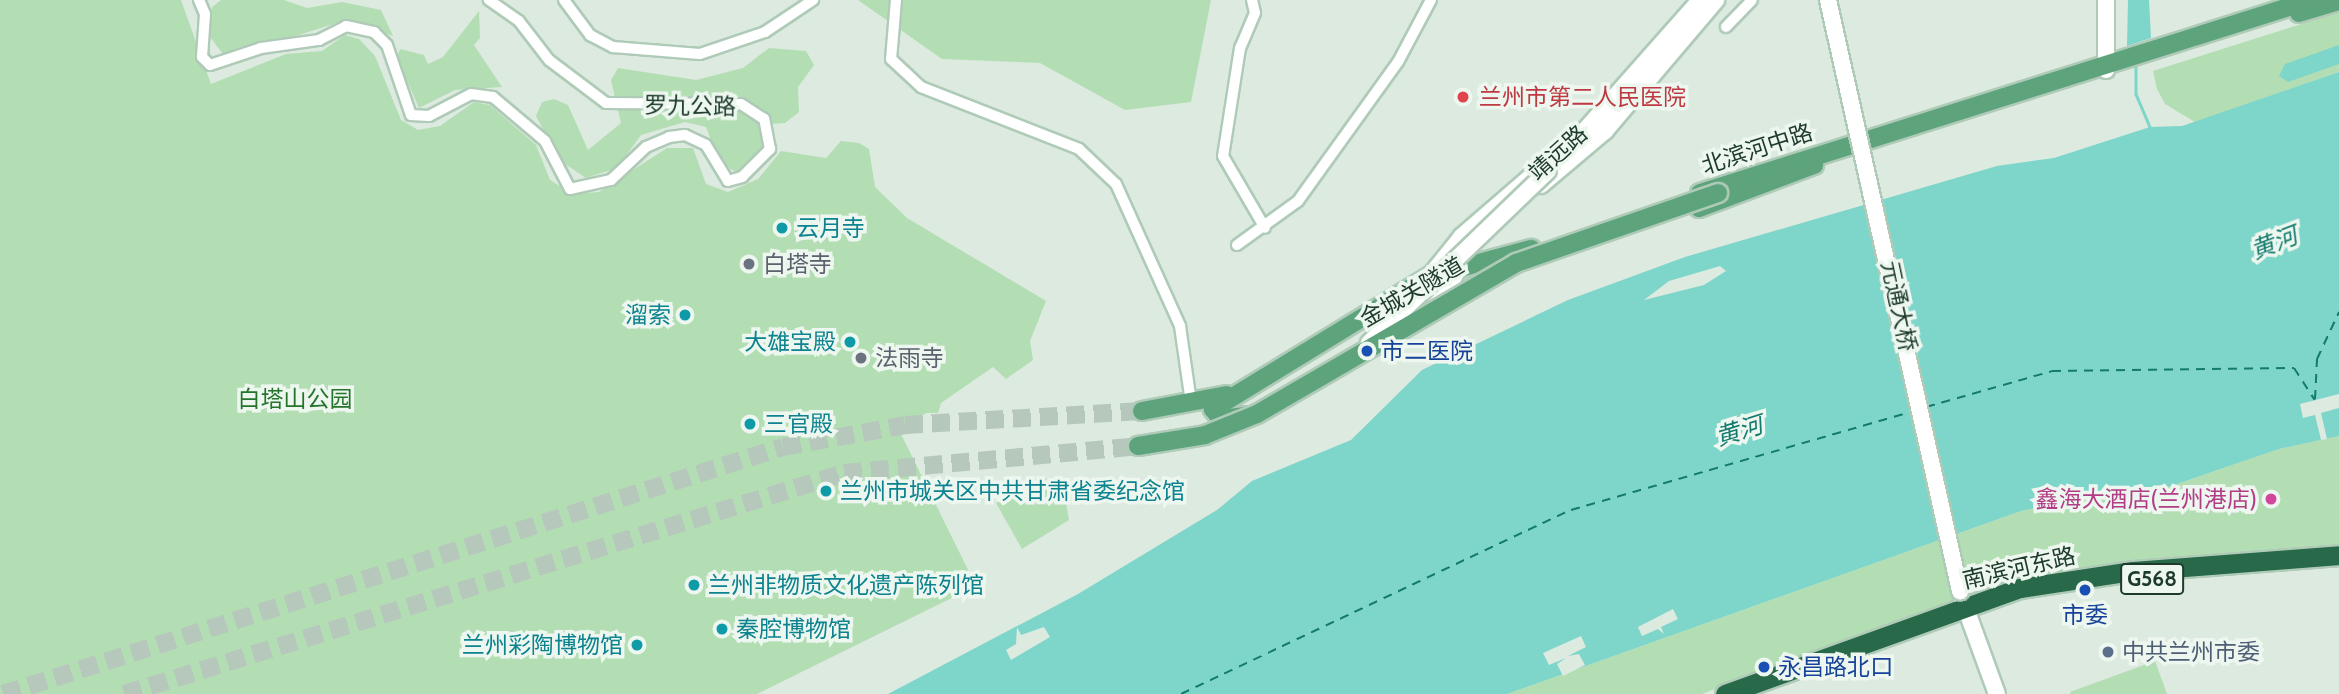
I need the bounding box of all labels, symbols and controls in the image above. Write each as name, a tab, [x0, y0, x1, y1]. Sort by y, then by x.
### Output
place label: 兰州市第二人民医院	[1479, 83, 1686, 111]
marker: 兰州市第二人民医院	[1453, 87, 1473, 107]
street label: 罗九公路	[644, 91, 736, 121]
street label: 北滨河中路	[1698, 118, 1816, 180]
street label: 靖远路	[1523, 120, 1593, 186]
place label: 云月寺	[796, 214, 865, 242]
marker: 云月寺	[774, 220, 790, 236]
water label: 黄河	[2246, 221, 2302, 265]
place label: 白塔寺	[763, 250, 832, 278]
street label: 金城关隧道	[1355, 251, 1469, 333]
marker: 白塔寺	[741, 256, 757, 272]
street label: 元通大桥	[1876, 258, 1922, 354]
place label: 溜索	[625, 301, 671, 329]
marker: 溜索	[677, 307, 693, 323]
place label: 大雄宝殿	[744, 328, 836, 356]
marker: 大雄宝殿	[842, 334, 858, 350]
place label: 市二医院	[1381, 337, 1473, 365]
marker: 市二医院	[1359, 343, 1375, 359]
place label: 法雨寺	[875, 344, 944, 372]
marker: 法雨寺	[853, 350, 869, 366]
park label: 白塔山公园	[238, 385, 352, 413]
place label: 三官殿	[764, 410, 833, 438]
water label: 黄河	[1712, 410, 1766, 452]
marker: 三官殿	[742, 416, 758, 432]
place label: 兰州市城关区中共甘肃省委纪念馆	[840, 477, 1185, 505]
marker: 兰州市城关区中共甘肃省委纪念馆	[818, 483, 834, 499]
place label: 鑫海大酒店(兰州港店)	[2036, 485, 2257, 513]
marker: 鑫海大酒店(兰州港店)	[2263, 491, 2279, 507]
street label: 南滨河东路	[1960, 542, 2078, 594]
road number: G568	[2119, 562, 2185, 596]
place label: 兰州非物质文化遗产陈列馆	[708, 571, 984, 599]
marker: 兰州非物质文化遗产陈列馆	[686, 577, 702, 593]
marker: 市委	[2077, 582, 2093, 598]
place label: 市委	[2062, 601, 2108, 629]
place label: 秦腔博物馆	[736, 615, 851, 643]
marker: 秦腔博物馆	[714, 621, 730, 637]
place label: 兰州彩陶博物馆	[462, 631, 623, 659]
marker: 兰州彩陶博物馆	[629, 637, 645, 653]
place label: 中共兰州市委	[2122, 638, 2260, 666]
marker: 中共兰州市委	[2100, 644, 2116, 660]
place label: 永昌路北口	[1778, 653, 1893, 681]
marker: 永昌路北口	[1756, 659, 1772, 675]

